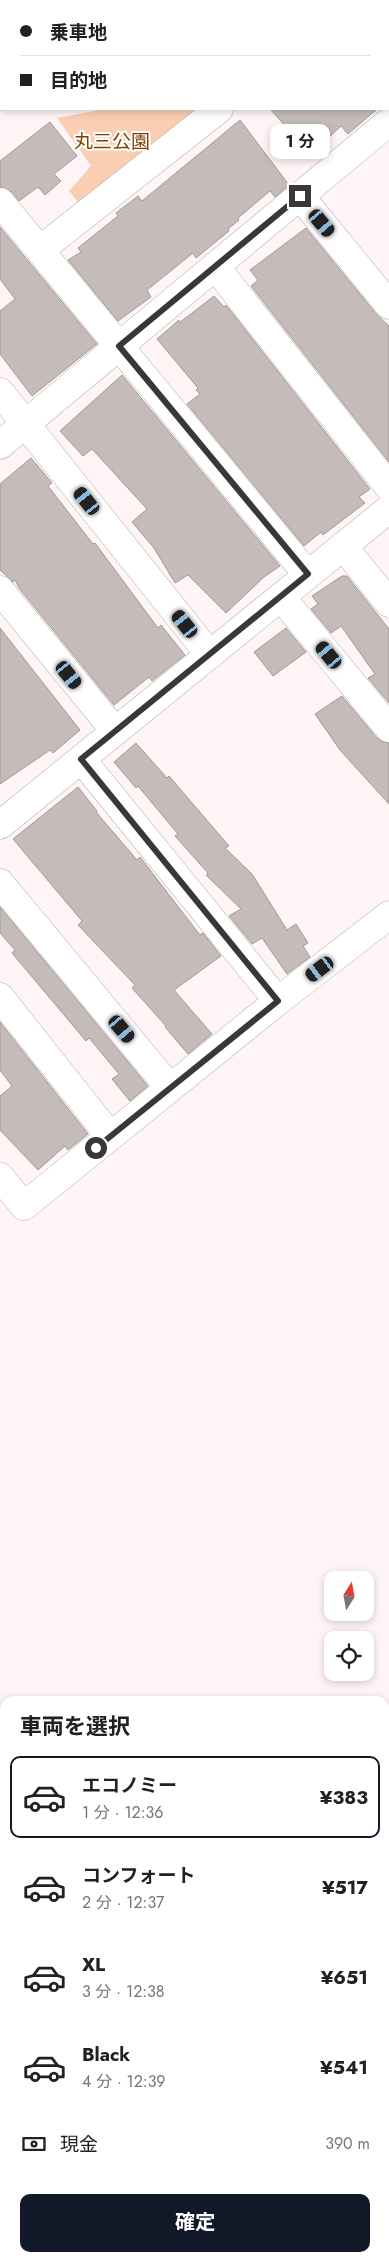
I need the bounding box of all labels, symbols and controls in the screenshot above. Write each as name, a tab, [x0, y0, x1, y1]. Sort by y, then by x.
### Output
text: 乗車地	[50, 19, 107, 46]
text: 目的地	[50, 67, 107, 94]
callout: 1 分	[270, 124, 330, 158]
park label: 丸三公園	[74, 128, 150, 155]
text: 1 分	[286, 130, 314, 153]
route end	[289, 185, 311, 207]
car	[306, 207, 337, 239]
car	[71, 485, 102, 517]
car	[169, 608, 200, 640]
car	[313, 639, 344, 671]
car	[53, 659, 84, 691]
car	[303, 954, 336, 984]
car	[106, 1013, 137, 1045]
route start	[85, 1137, 107, 1159]
north arrow	[324, 1571, 374, 1621]
map controls	[324, 1571, 374, 1681]
button: locate	[324, 1631, 374, 1681]
text: 車両を選択	[20, 1710, 130, 1742]
text: エコノミー	[82, 1772, 177, 1799]
icon: car	[22, 1775, 67, 1820]
text: ¥383	[320, 1784, 368, 1811]
text: 1 分 · 12:36	[82, 1801, 163, 1824]
text: コンフォート	[82, 1862, 195, 1889]
icon: car	[22, 1865, 67, 1910]
text: ¥517	[322, 1874, 368, 1901]
text: 2 分 · 12:37	[82, 1891, 164, 1914]
text: XL	[82, 1951, 105, 1978]
icon: car	[22, 1955, 67, 2000]
text: ¥651	[321, 1964, 368, 1991]
text: 3 分 · 12:38	[82, 1980, 165, 2003]
text: Black	[82, 2041, 130, 2068]
icon: car	[22, 2045, 67, 2090]
text: ¥541	[320, 2054, 368, 2081]
text: 4 分 · 12:39	[82, 2070, 166, 2093]
icon: cash	[20, 2130, 48, 2158]
text: 現金	[60, 2131, 98, 2158]
text: 390 m	[325, 2132, 370, 2155]
button: 確定	[20, 2194, 370, 2252]

